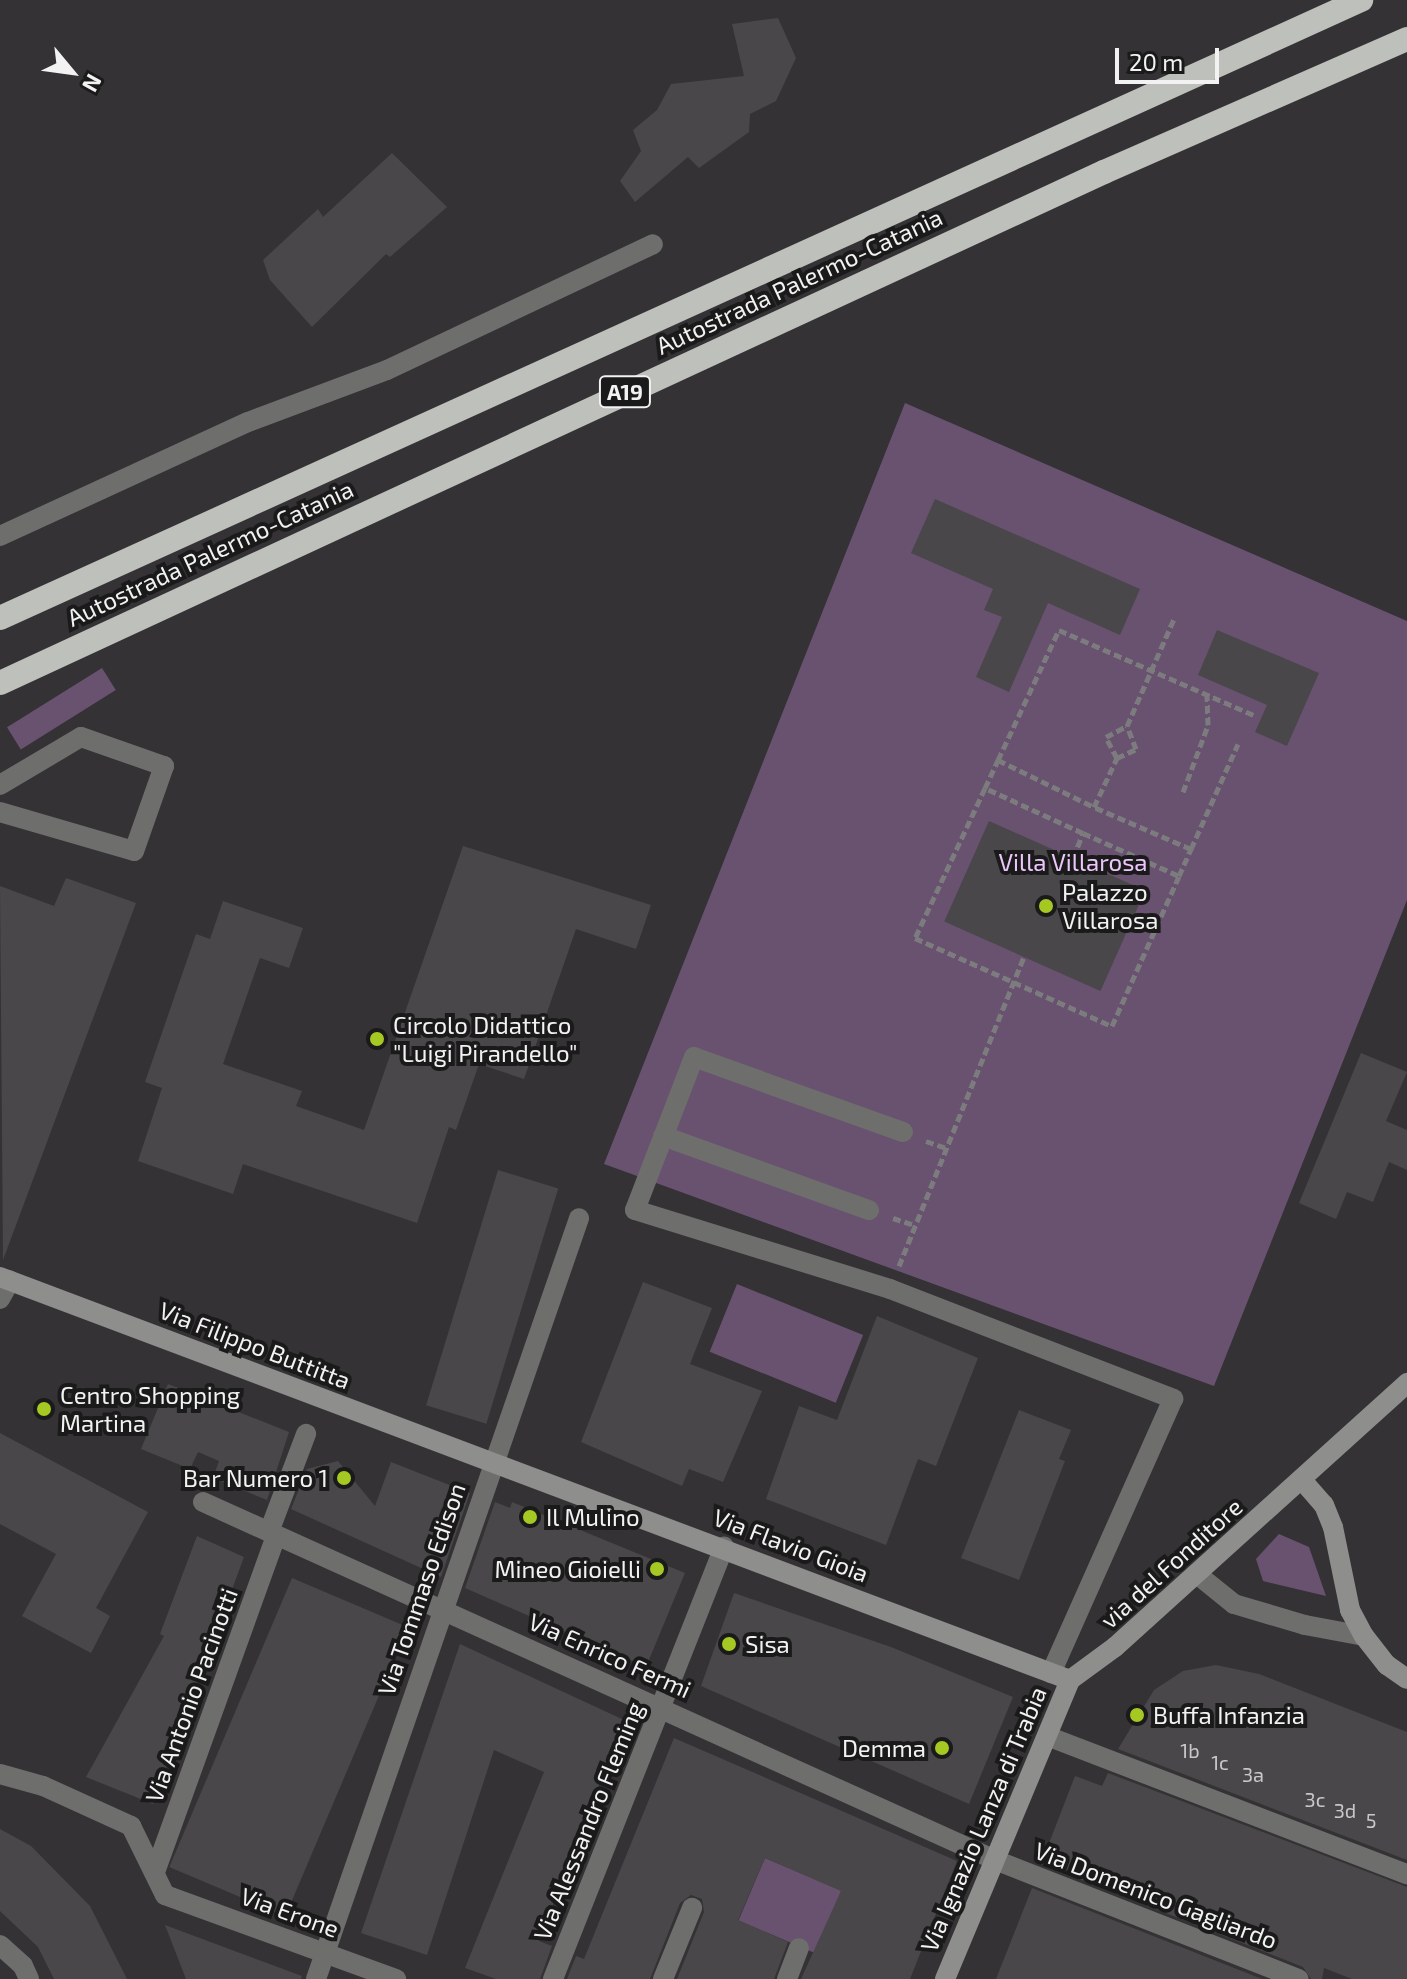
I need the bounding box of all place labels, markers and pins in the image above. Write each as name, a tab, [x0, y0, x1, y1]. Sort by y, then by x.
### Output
place label: Palazzo Villarosa	[1062, 878, 1158, 934]
marker: Palazzo Villarosa	[1037, 897, 1055, 915]
place label: Circolo Didattico "Luigi Pirandello"	[393, 1011, 578, 1067]
marker: Circolo Didattico "Luigi Pirandello"	[368, 1030, 386, 1048]
place label: Centro Shopping Martina	[60, 1381, 240, 1437]
marker: Centro Shopping Martina	[35, 1400, 53, 1418]
place label: Bar Numero 1	[183, 1464, 328, 1492]
marker: Bar Numero 1	[335, 1469, 353, 1487]
place label: Il Mulino	[546, 1503, 640, 1531]
marker: Il Mulino	[521, 1508, 539, 1526]
place label: Mineo Gioielli	[494, 1555, 641, 1583]
marker: Mineo Gioielli	[648, 1560, 666, 1578]
place label: Sisa	[745, 1630, 790, 1658]
marker: Sisa	[720, 1635, 738, 1653]
place label: Buffa Infanzia	[1153, 1701, 1305, 1729]
marker: Buffa Infanzia	[1128, 1706, 1146, 1724]
place label: Demma	[842, 1734, 926, 1762]
marker: Demma	[933, 1739, 951, 1757]

